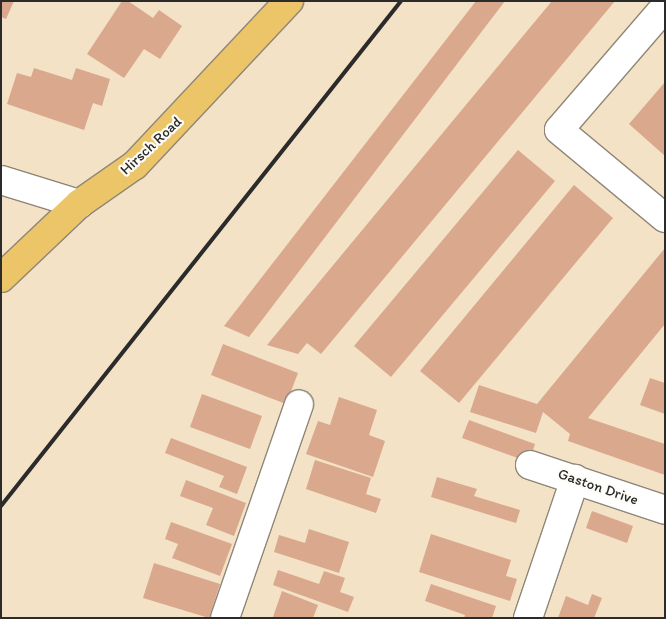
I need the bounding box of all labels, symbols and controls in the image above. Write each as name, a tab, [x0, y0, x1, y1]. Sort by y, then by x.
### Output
street label: Hirsch Road	[116, 113, 186, 179]
street label: Gaston Drive	[555, 465, 641, 509]

